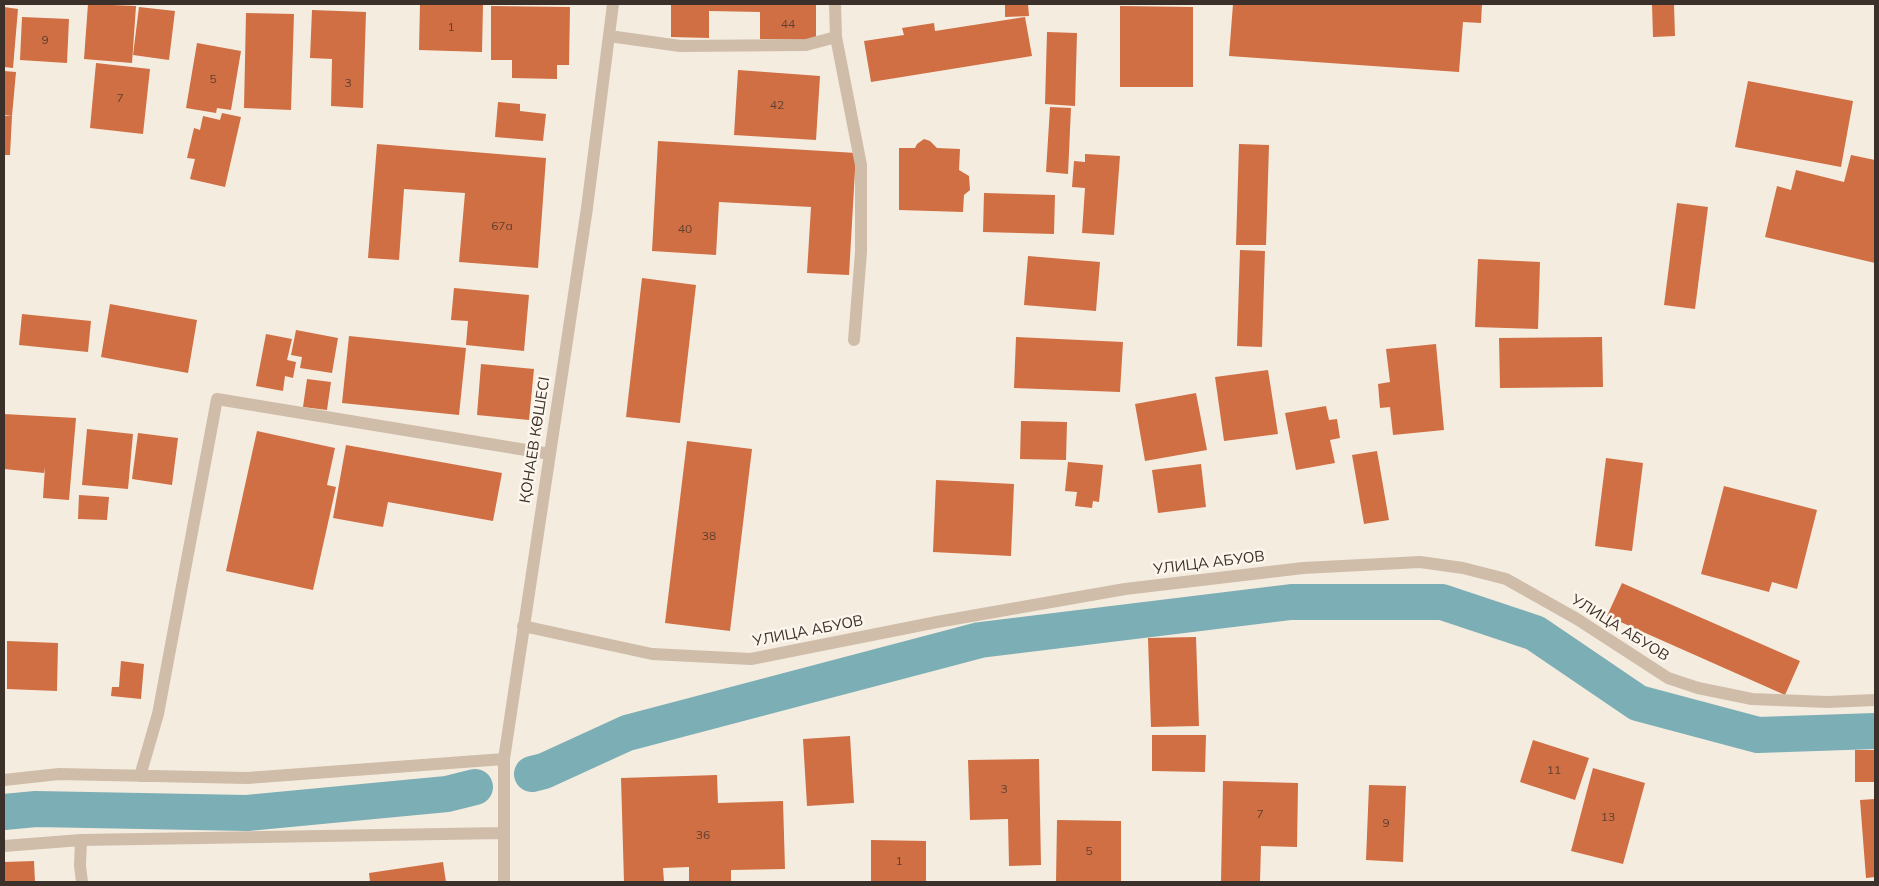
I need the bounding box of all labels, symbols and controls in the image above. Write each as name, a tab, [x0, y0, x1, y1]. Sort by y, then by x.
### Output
house number: 44	[781, 17, 795, 31]
house number: 1	[447, 20, 455, 34]
house number: 9	[41, 33, 49, 47]
house number: 5	[209, 72, 217, 86]
house number: 3	[344, 76, 352, 90]
house number: 7	[116, 91, 124, 105]
house number: 42	[770, 98, 784, 112]
house number: 67а	[491, 219, 513, 233]
house number: 40	[678, 222, 692, 236]
street label: ҚОНАЕВ КӨШЕСІ	[516, 375, 554, 505]
house number: 38	[702, 529, 716, 543]
street label: УЛИЦА АБУОВ	[1152, 547, 1266, 579]
street label: УЛИЦА АБУОВ	[1568, 591, 1672, 665]
street label: УЛИЦА АБУОВ	[751, 611, 865, 651]
house number: 11	[1547, 763, 1561, 777]
house number: 3	[1000, 782, 1008, 796]
house number: 7	[1256, 807, 1264, 821]
house number: 13	[1601, 810, 1615, 824]
house number: 9	[1382, 816, 1390, 830]
house number: 36	[696, 828, 710, 842]
house number: 5	[1085, 844, 1093, 858]
house number: 1	[895, 854, 903, 868]

